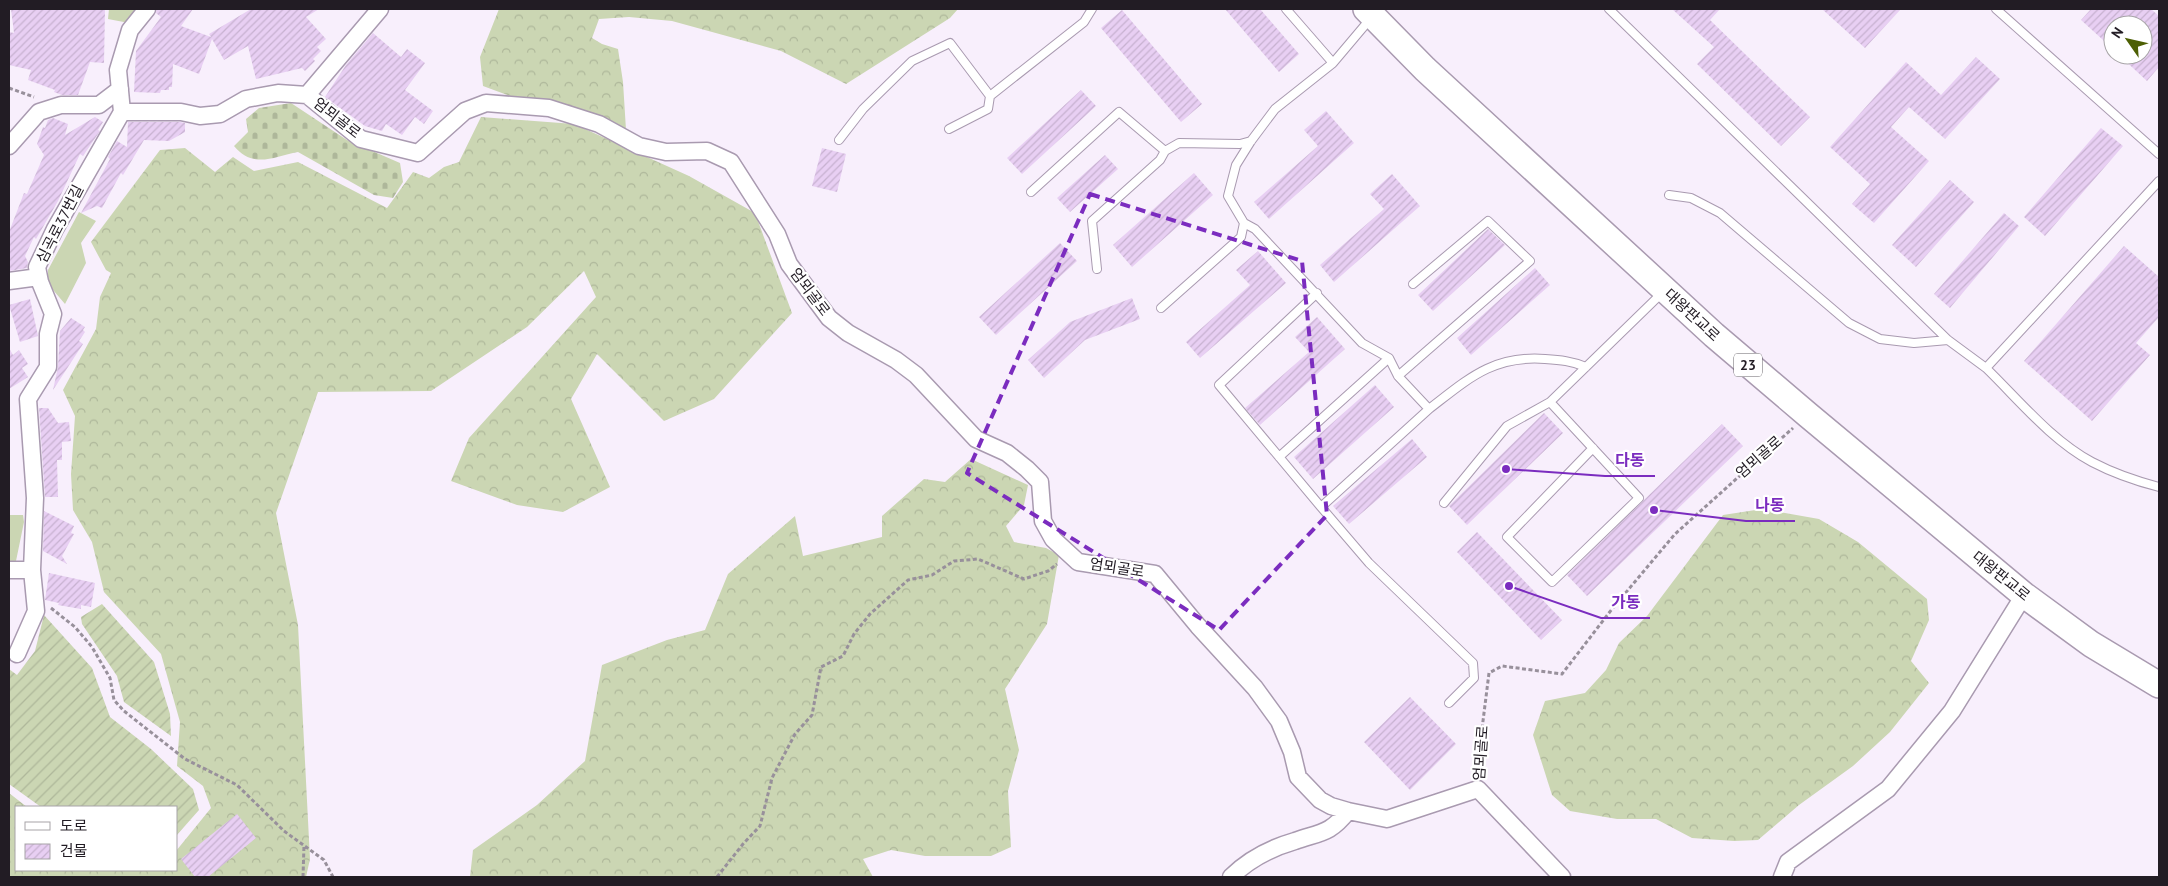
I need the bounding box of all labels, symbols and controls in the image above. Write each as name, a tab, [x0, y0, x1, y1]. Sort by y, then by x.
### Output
north arrow	[2103, 15, 2153, 65]
text: N	[2107, 24, 2127, 42]
street label: 엄뫼골로	[310, 93, 365, 142]
street label: 심곡로37번길	[32, 181, 87, 266]
street label: 엄뫼골로	[786, 264, 835, 319]
street label: 대왕판교로	[1661, 284, 1724, 345]
road number: 23	[1734, 354, 1762, 376]
street label: 엄뫼골로	[1732, 431, 1786, 482]
callout: 다동	[1605, 445, 1655, 476]
text: 다동	[1615, 450, 1645, 470]
callout: 나동	[1746, 490, 1795, 521]
text: 나동	[1755, 495, 1785, 515]
street label: 대왕판교로	[1969, 547, 2034, 605]
street label: 엄뫼골로	[1088, 554, 1146, 581]
callout: 가동	[1601, 587, 1650, 618]
text: 가동	[1611, 592, 1641, 612]
street label: 엄뫼골로	[1469, 725, 1492, 781]
legend	[15, 806, 178, 871]
text: 도로	[60, 816, 88, 835]
text: 건물	[60, 841, 88, 860]

